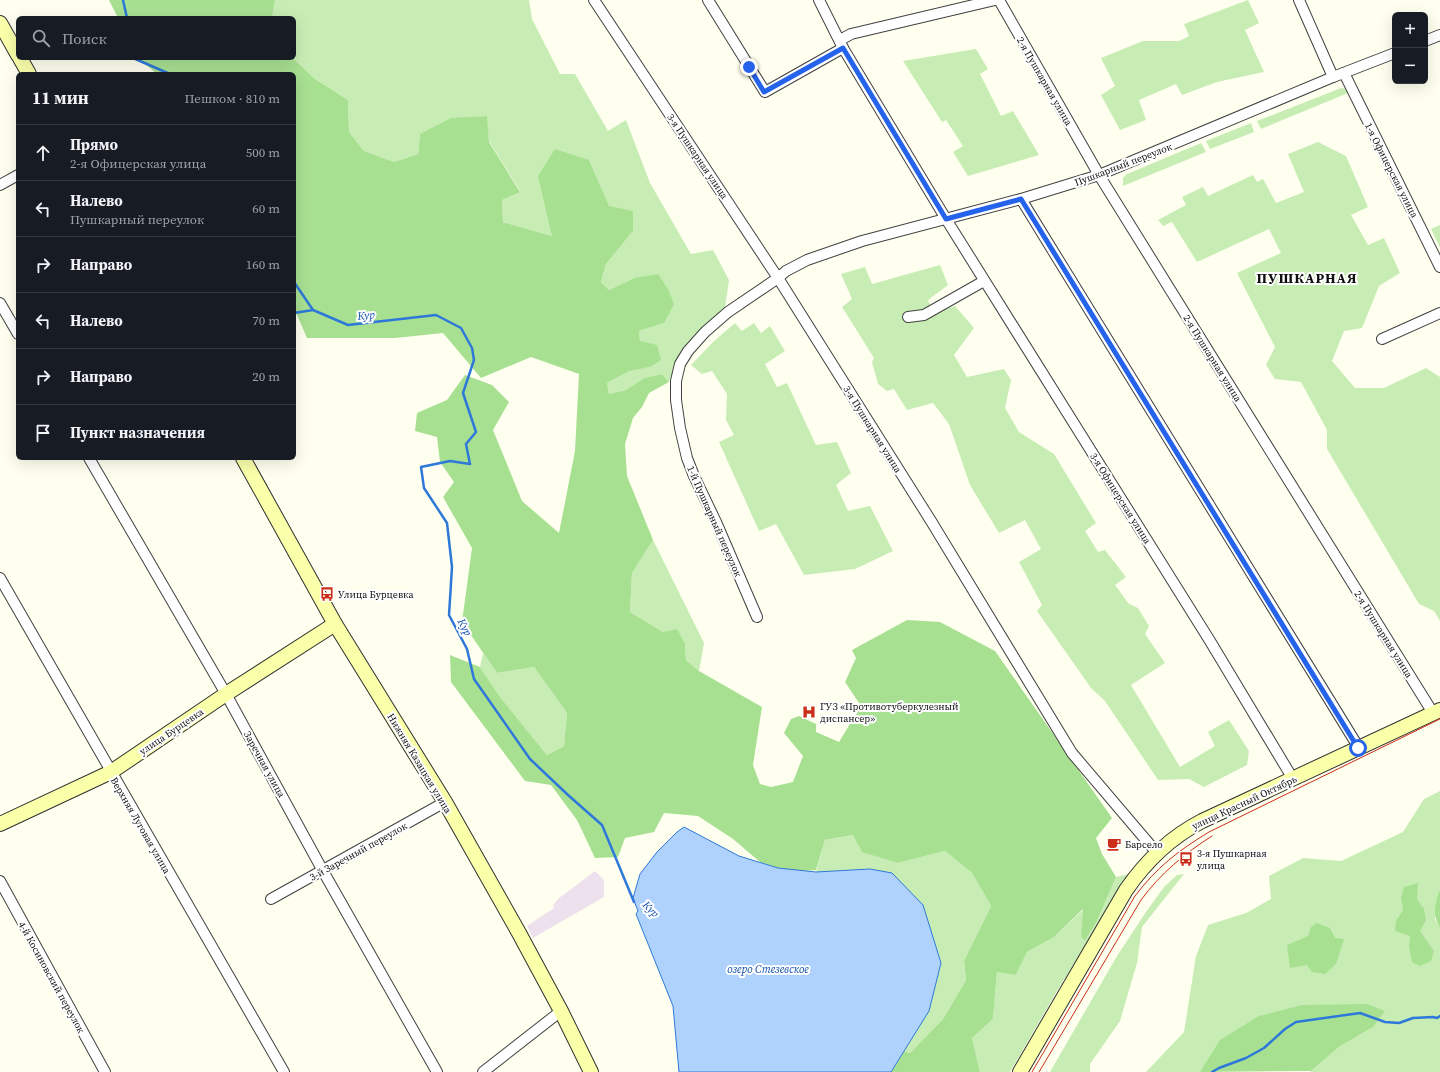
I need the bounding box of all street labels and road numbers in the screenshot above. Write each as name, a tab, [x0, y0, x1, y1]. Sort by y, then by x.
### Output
street label: 2-я Пушкарная улица	[1014, 35, 1076, 129]
street label: 3-я Пушкарная улица	[664, 111, 732, 202]
street label: 1-я Офицерская улица	[1362, 121, 1422, 221]
street label: Пушкарный переулок	[1073, 140, 1174, 189]
street label: 2-я Пушкарная улица	[1181, 312, 1245, 405]
street label: 3-я Пушкарная улица	[841, 383, 905, 476]
street label: 3-я Офицерская улица	[1087, 450, 1154, 547]
street label: 1-й Пушкарный переулок	[684, 464, 745, 579]
street label: 2-я Пушкарная улица	[1352, 588, 1416, 681]
street label: улица Бурцевка	[137, 705, 207, 758]
street label: Нижняя Казацкая улица	[384, 711, 455, 817]
street label: Заречная улица	[241, 729, 289, 801]
street label: улица Красный Октябрь	[1190, 772, 1299, 832]
street label: Верхняя Луговая улица	[108, 775, 174, 877]
street label: 3-й Заречный переулок	[307, 819, 410, 884]
street label: 4-й Косиновский переулок	[15, 919, 88, 1036]

